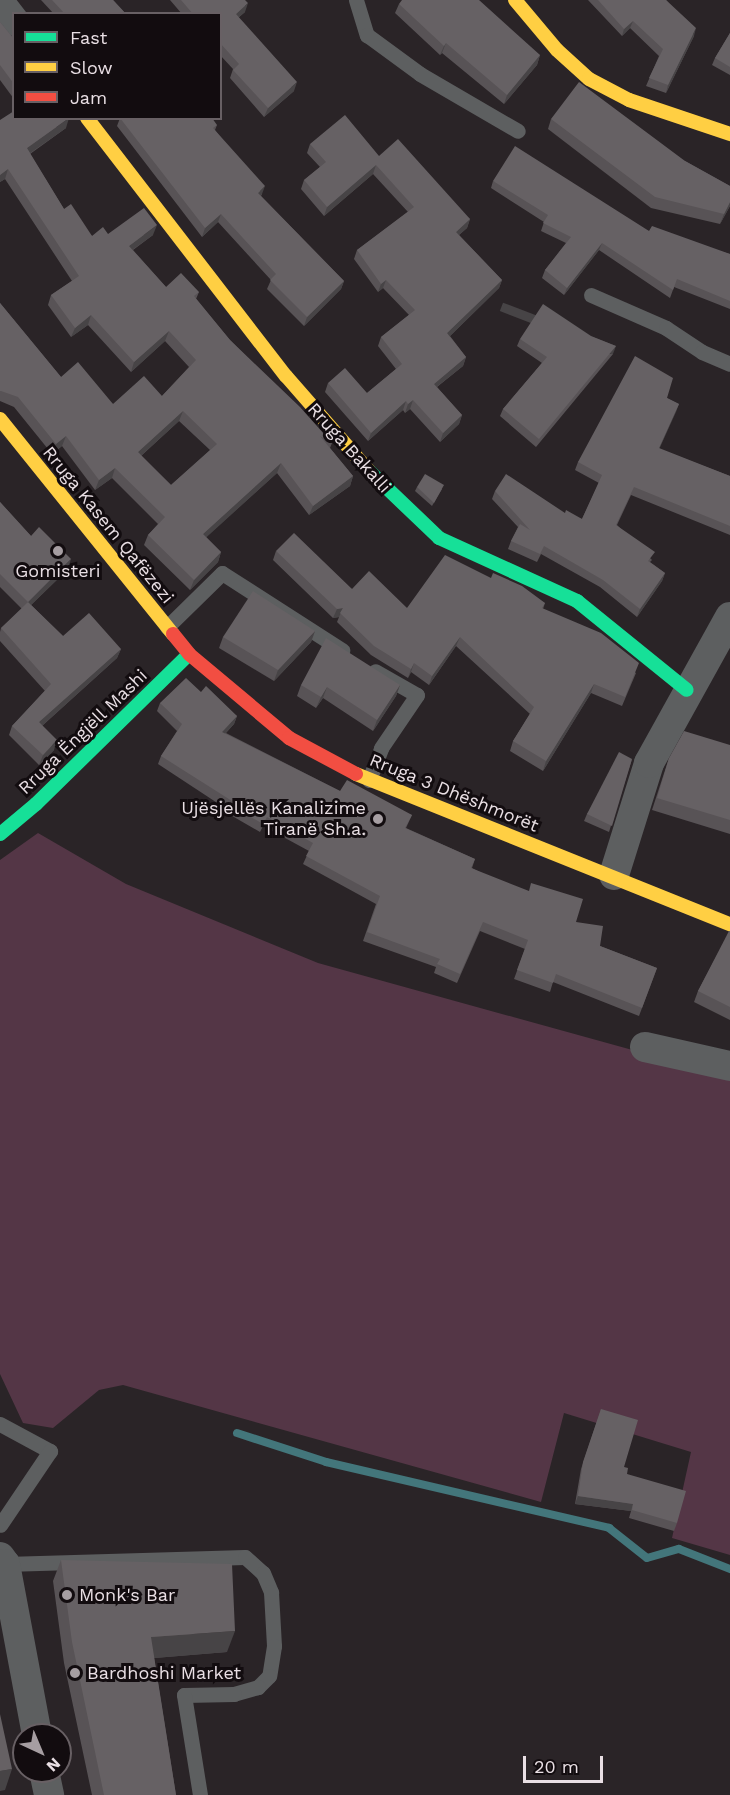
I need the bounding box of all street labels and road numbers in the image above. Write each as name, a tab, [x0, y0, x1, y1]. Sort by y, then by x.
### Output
street label: Rruga Bakalli	[303, 398, 395, 498]
street label: Rruga Kasem Qafëzezi	[38, 442, 178, 608]
street label: Rruga Ëngjëll Mashi	[14, 665, 152, 799]
street label: Rruga 3 Dhëshmorët	[366, 749, 542, 837]

